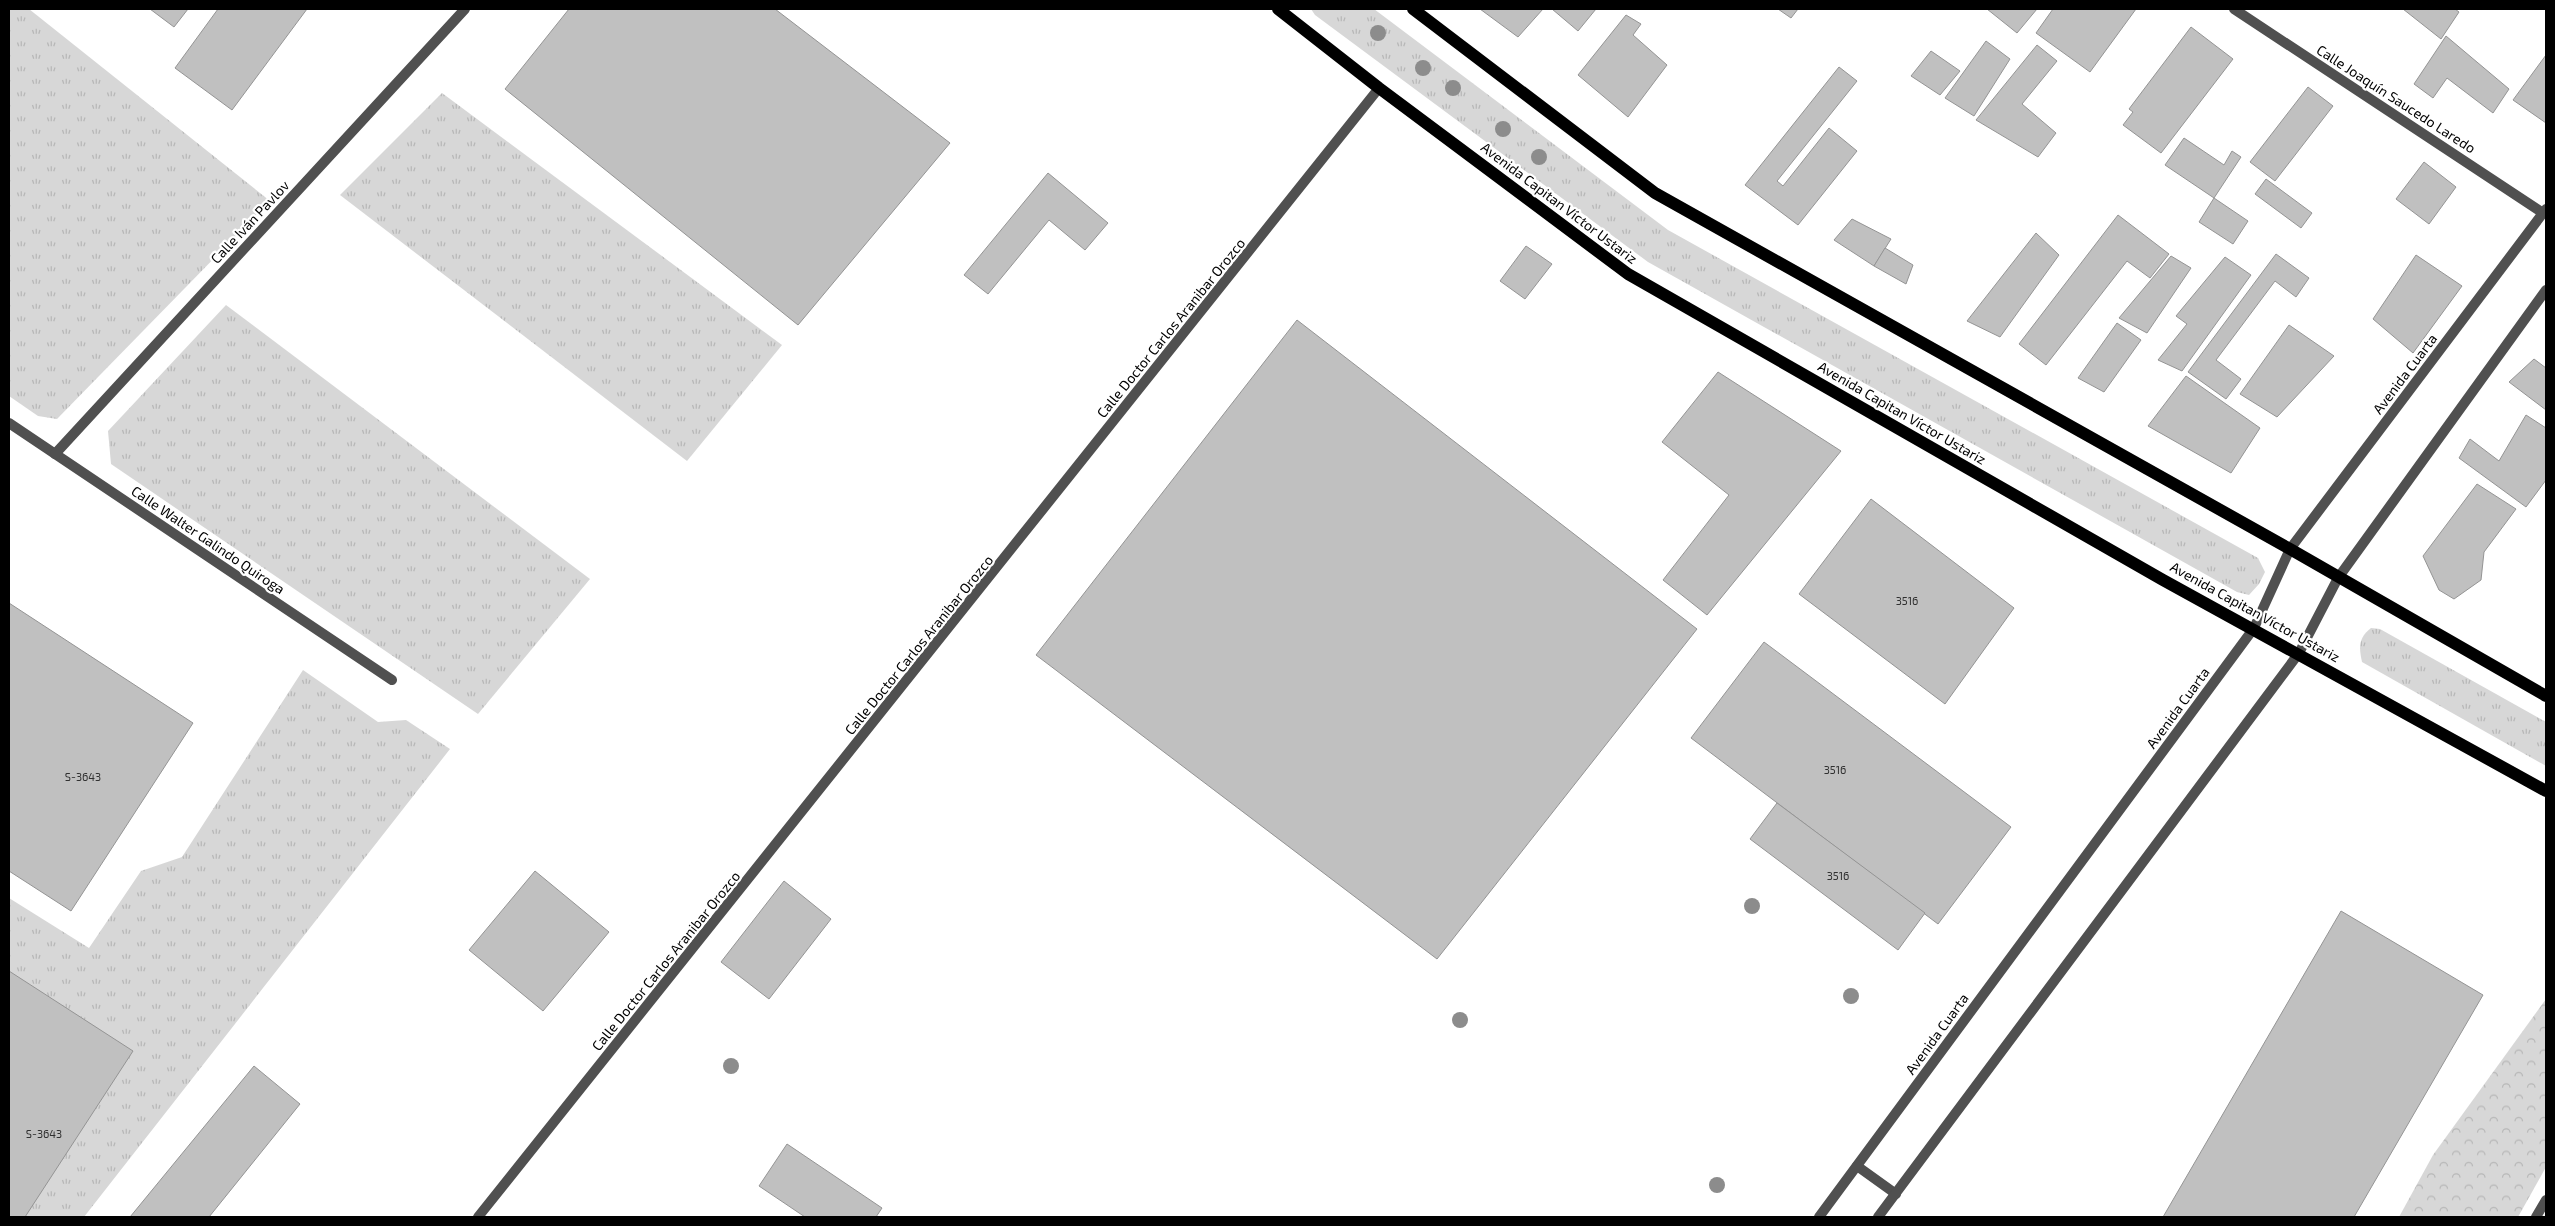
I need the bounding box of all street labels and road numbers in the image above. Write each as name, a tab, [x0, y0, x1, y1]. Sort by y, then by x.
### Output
street label: Calle Joaquín Saucedo Laredo	[2314, 41, 2479, 156]
street label: Avenida Capitan Víctor Ustariz	[1478, 138, 1641, 267]
street label: Calle Iván Pavlov	[207, 176, 293, 267]
street label: Calle Doctor Carlos Aranibar Orozco	[1093, 234, 1248, 421]
street label: Avenida Cuarta	[2369, 330, 2440, 417]
street label: Avenida Capitan Víctor Ustariz	[1815, 357, 1989, 468]
street label: Calle Walter Galindo Quiroga	[128, 482, 288, 597]
street label: Calle Doctor Carlos Aranibar Orozco	[841, 551, 996, 738]
street label: Avenida Capitan Víctor Ustariz	[2168, 558, 2343, 665]
street label: Avenida Cuarta	[2143, 664, 2213, 752]
street label: Calle Doctor Carlos Aranibar Orozco	[588, 867, 743, 1054]
street label: Avenida Cuarta	[1902, 990, 1972, 1078]

